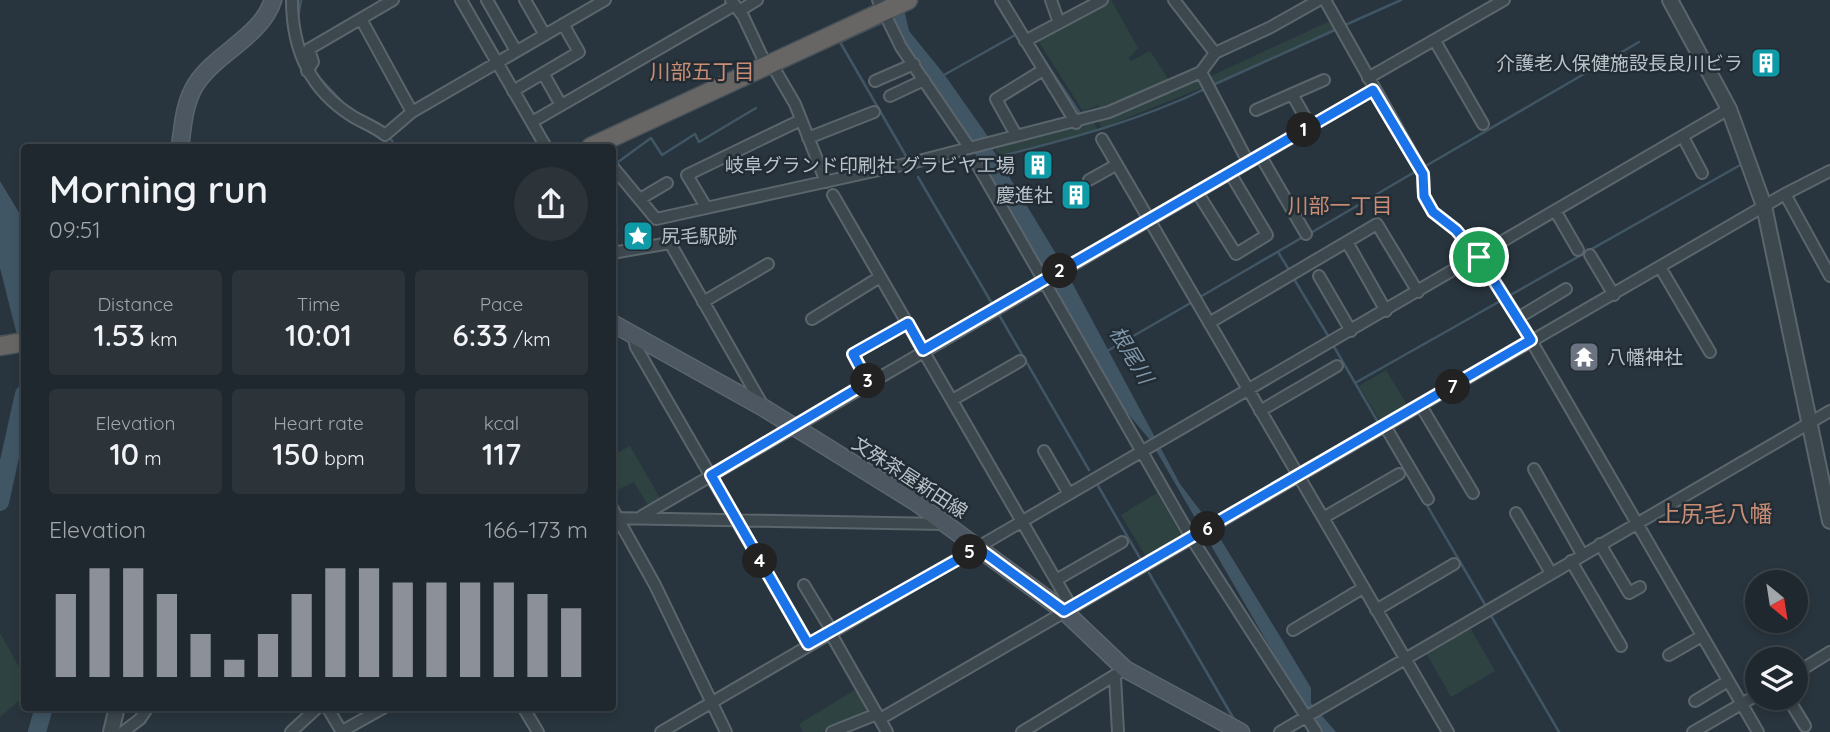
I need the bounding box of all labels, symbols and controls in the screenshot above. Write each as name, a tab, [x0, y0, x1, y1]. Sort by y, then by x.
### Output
building icon: 介護老人保健施設長良川ビラ	[1749, 46, 1783, 80]
place label: 介護老人保健施設長良川ビラ	[1496, 51, 1743, 75]
district label: 川部五丁目	[650, 58, 755, 84]
pin: 1	[1286, 113, 1322, 148]
text: 1	[1300, 117, 1307, 141]
building icon: 岐阜グランド印刷社 グラビヤ工場	[1021, 148, 1055, 182]
place label: 岐阜グランド印刷社 グラビヤ工場	[725, 153, 1015, 177]
text: Morning run	[49, 165, 268, 213]
button: share	[514, 167, 588, 241]
building icon: 慶進社	[1059, 178, 1093, 212]
place label: 慶進社	[996, 183, 1053, 207]
district label: 川部一丁目	[1288, 192, 1393, 218]
text: 09:51	[49, 215, 101, 244]
place icon: 尻毛駅跡	[621, 219, 655, 253]
place label: 尻毛駅跡	[661, 224, 737, 248]
pin	[1449, 227, 1509, 287]
icon: arrive	[1460, 238, 1498, 276]
pin: 2	[1042, 254, 1078, 288]
text: 2	[1054, 258, 1065, 282]
text: Distance	[97, 292, 174, 316]
text: Time	[297, 292, 340, 316]
text: Pace	[480, 292, 523, 316]
text: 1.53	[94, 316, 145, 354]
text: 10:01	[285, 316, 352, 354]
text: 6:33	[452, 316, 508, 354]
water label: 根尾川	[1104, 321, 1160, 390]
text: km	[145, 327, 177, 351]
text: /km	[508, 327, 551, 351]
temple icon: 八幡神社	[1567, 340, 1601, 374]
place label: 八幡神社	[1607, 345, 1683, 369]
pin: 3	[850, 364, 886, 398]
text: 3	[862, 368, 873, 392]
pin: 7	[1436, 370, 1470, 404]
text: 7	[1447, 374, 1458, 398]
text: Elevation	[95, 411, 176, 435]
text: Heart rate	[273, 411, 364, 435]
text: kcal	[484, 411, 519, 435]
street label: 文殊茶屋新田線	[848, 431, 972, 523]
text: 10	[109, 435, 139, 473]
text: 150	[272, 435, 319, 473]
text: 117	[482, 435, 521, 473]
text: m	[139, 446, 162, 470]
text: bpm	[319, 446, 365, 470]
district label: 上尻毛八幡	[1658, 499, 1773, 528]
pin: 6	[1190, 512, 1226, 546]
text: Elevation	[49, 515, 146, 544]
text: 166–173 m	[484, 515, 588, 544]
text: 6	[1202, 516, 1213, 540]
pin: 5	[953, 534, 988, 570]
text: 5	[964, 539, 975, 563]
pin: 4	[742, 544, 778, 578]
text: 4	[754, 548, 765, 572]
north arrow	[1745, 570, 1808, 634]
map controls	[1745, 570, 1808, 710]
button: layers	[1745, 647, 1808, 710]

